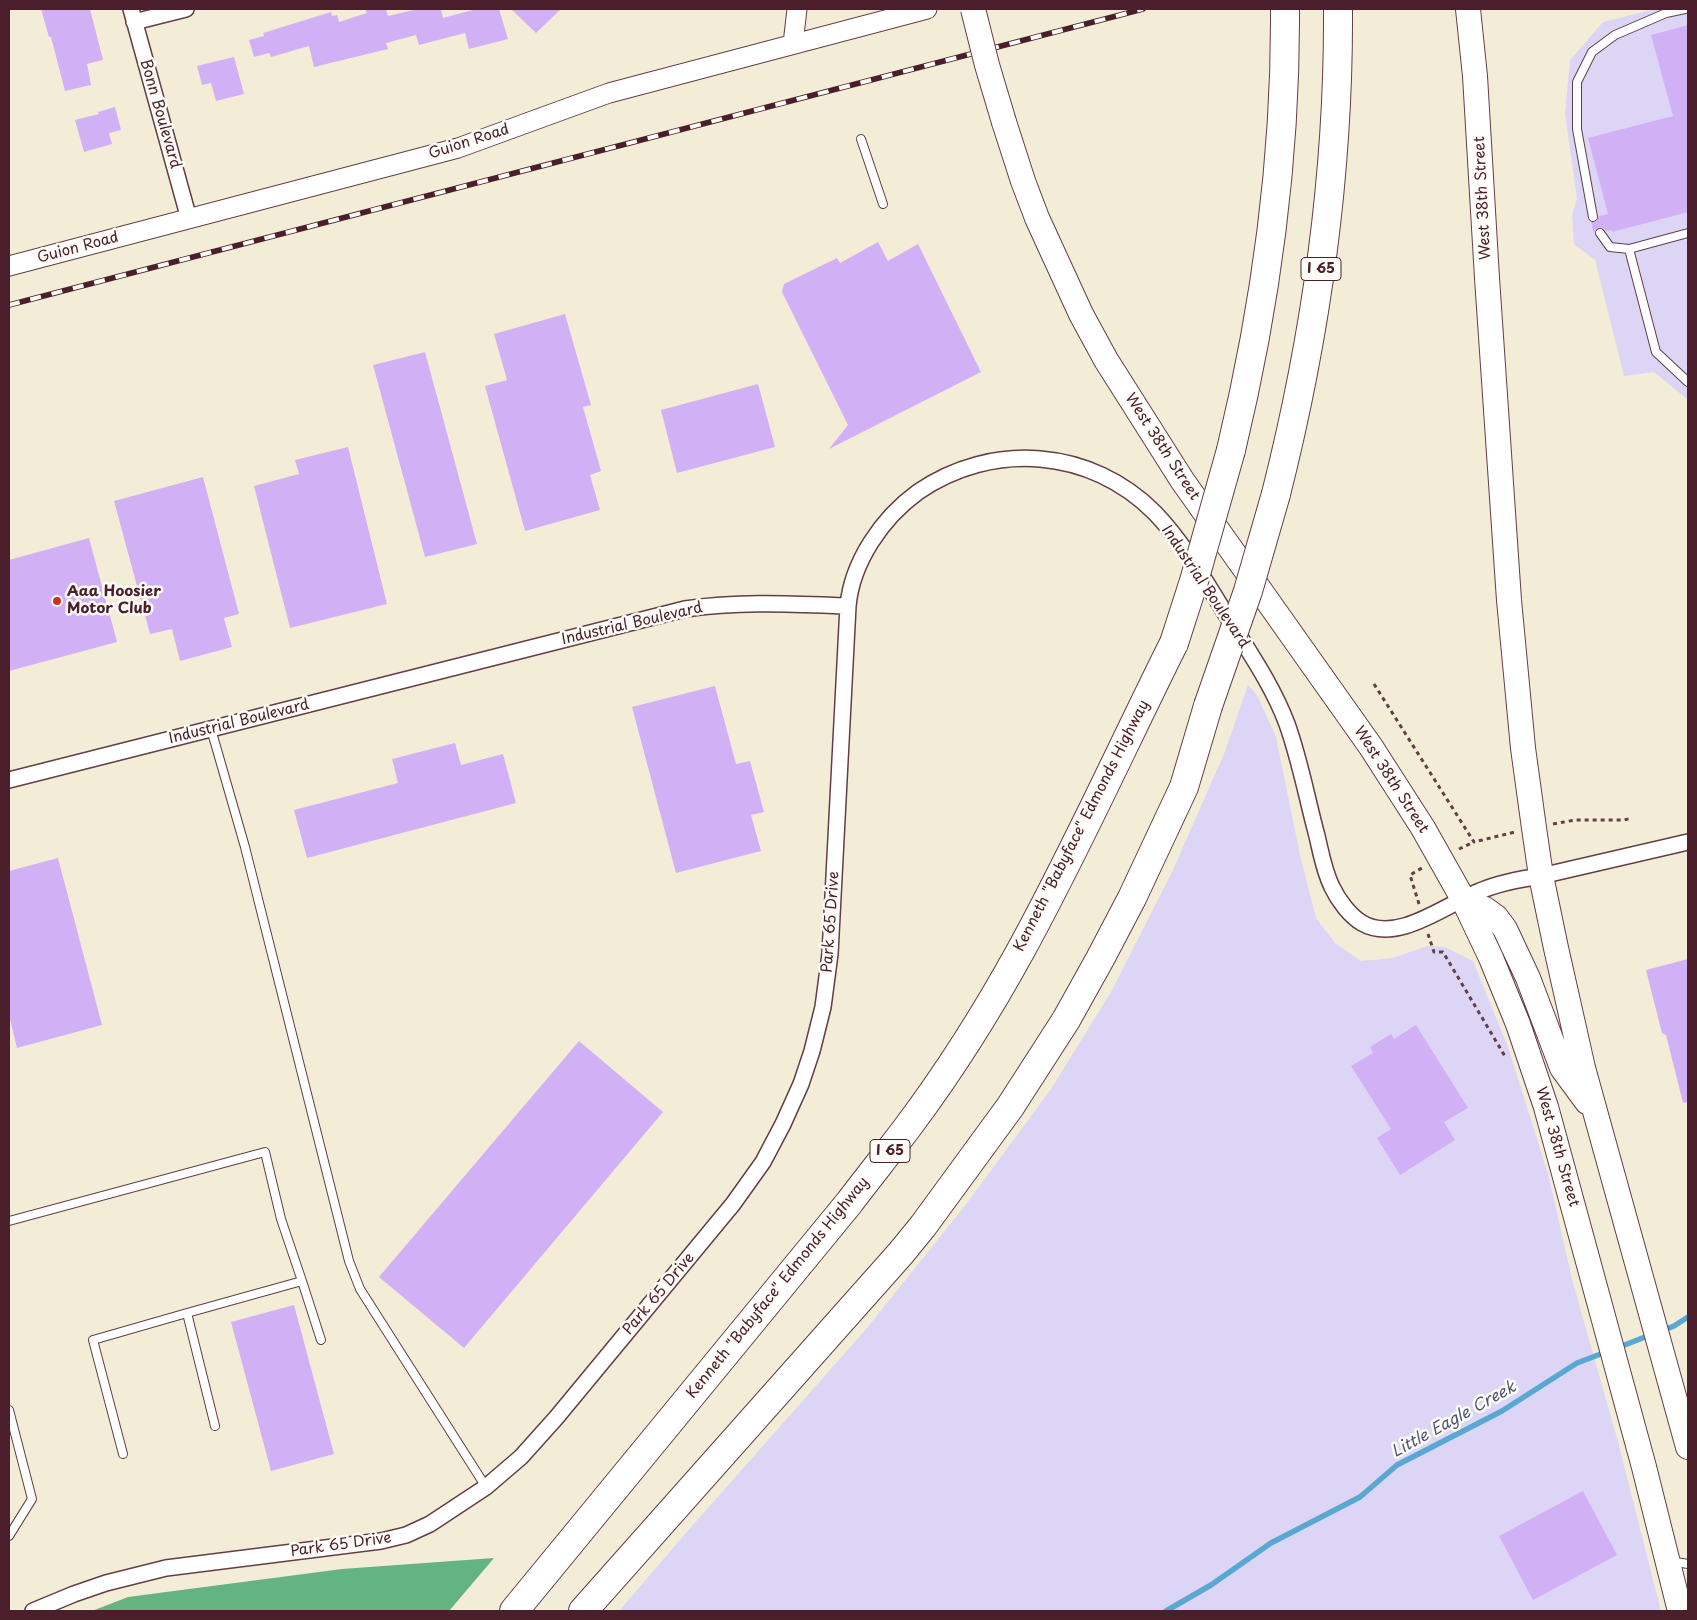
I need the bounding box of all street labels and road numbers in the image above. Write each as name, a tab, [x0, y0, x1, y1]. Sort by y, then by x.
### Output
street label: Bonn Boulevard	[136, 57, 184, 171]
street label: Guion Road	[426, 121, 512, 163]
street label: West 38th Street	[1471, 136, 1495, 260]
street label: Guion Road	[35, 228, 121, 268]
road number: I 65	[1301, 258, 1341, 280]
street label: West 38th Street	[1121, 390, 1203, 504]
street label: Industrial Boulevard	[1157, 522, 1253, 652]
street label: Industrial Boulevard	[560, 599, 704, 649]
street label: Industrial Boulevard	[167, 696, 311, 748]
street label: Kenneth "Babyface" Edmonds Highway	[1011, 697, 1153, 955]
street label: West 38th Street	[1350, 723, 1432, 837]
street label: Park 65 Drive	[818, 871, 844, 973]
street label: West 38th Street	[1531, 1085, 1583, 1209]
road number: I 65	[870, 1140, 910, 1162]
street label: Kenneth "Babyface" Edmonds Highway	[683, 1174, 873, 1402]
street label: Park 65 Drive	[619, 1249, 699, 1339]
street label: Park 65 Drive	[289, 1529, 393, 1561]

